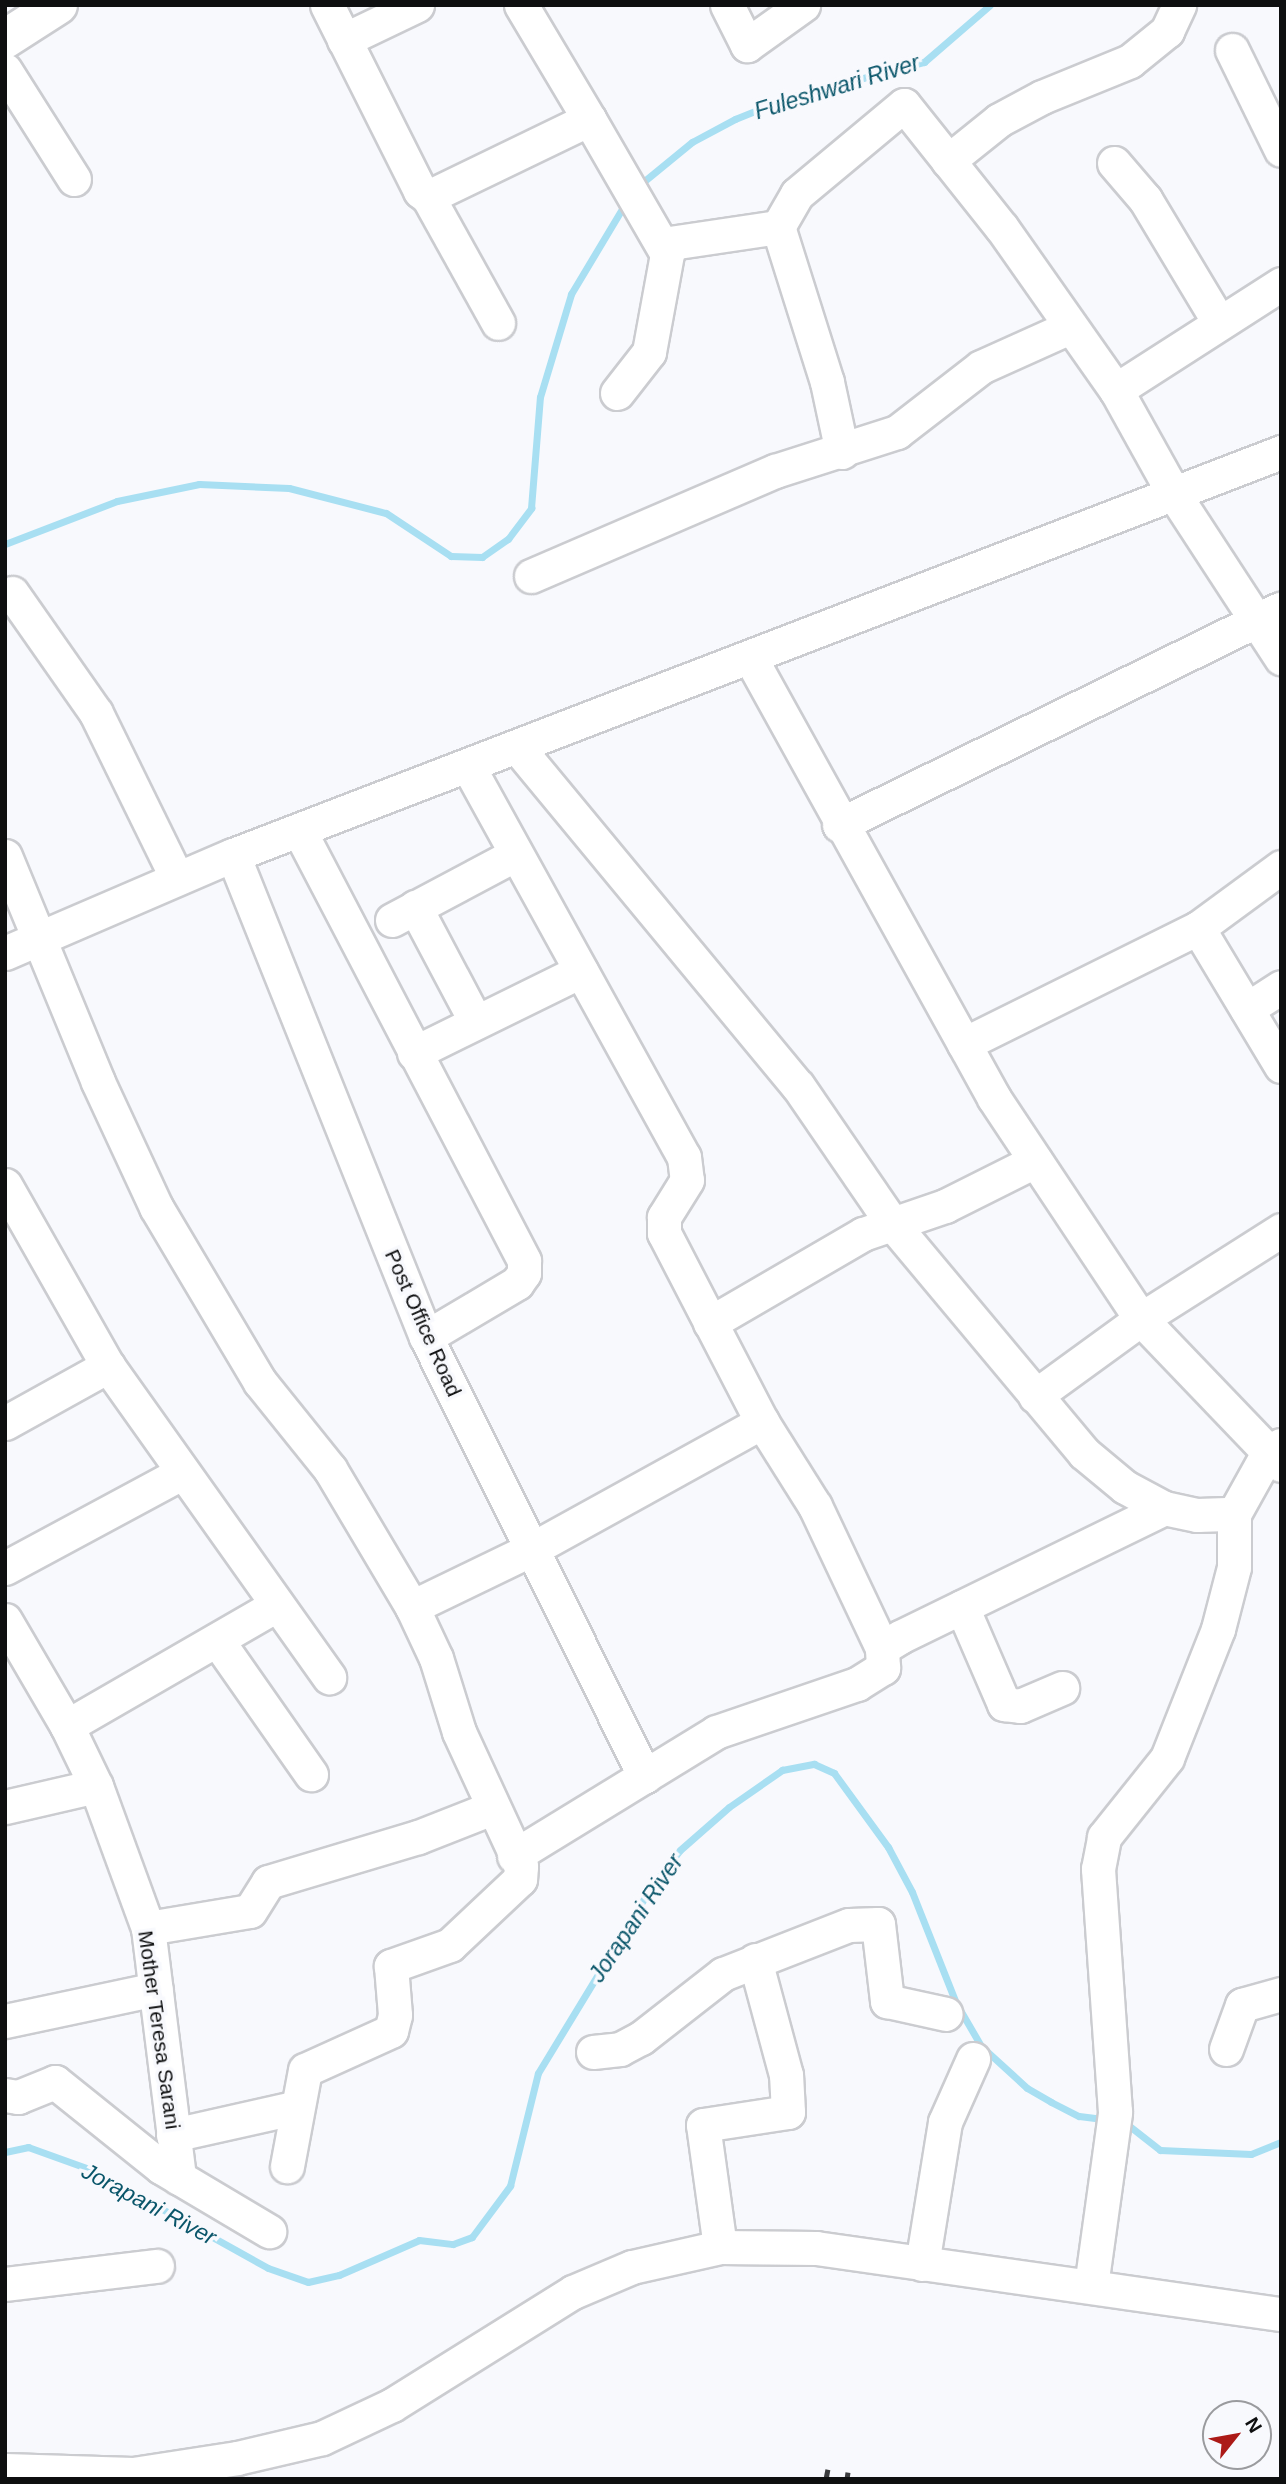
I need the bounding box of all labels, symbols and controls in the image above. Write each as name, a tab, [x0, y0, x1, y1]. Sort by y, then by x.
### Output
water label: Fuleshwari River	[751, 49, 923, 125]
street label: Post Office Road	[379, 1246, 467, 1400]
water label: Jorapani River	[583, 1849, 689, 1987]
street label: Mother Teresa Sarani	[133, 1929, 185, 2131]
water label: Jorapani River	[77, 2157, 221, 2251]
north arrow	[1202, 2400, 1272, 2470]
text: N	[1241, 2414, 1266, 2436]

